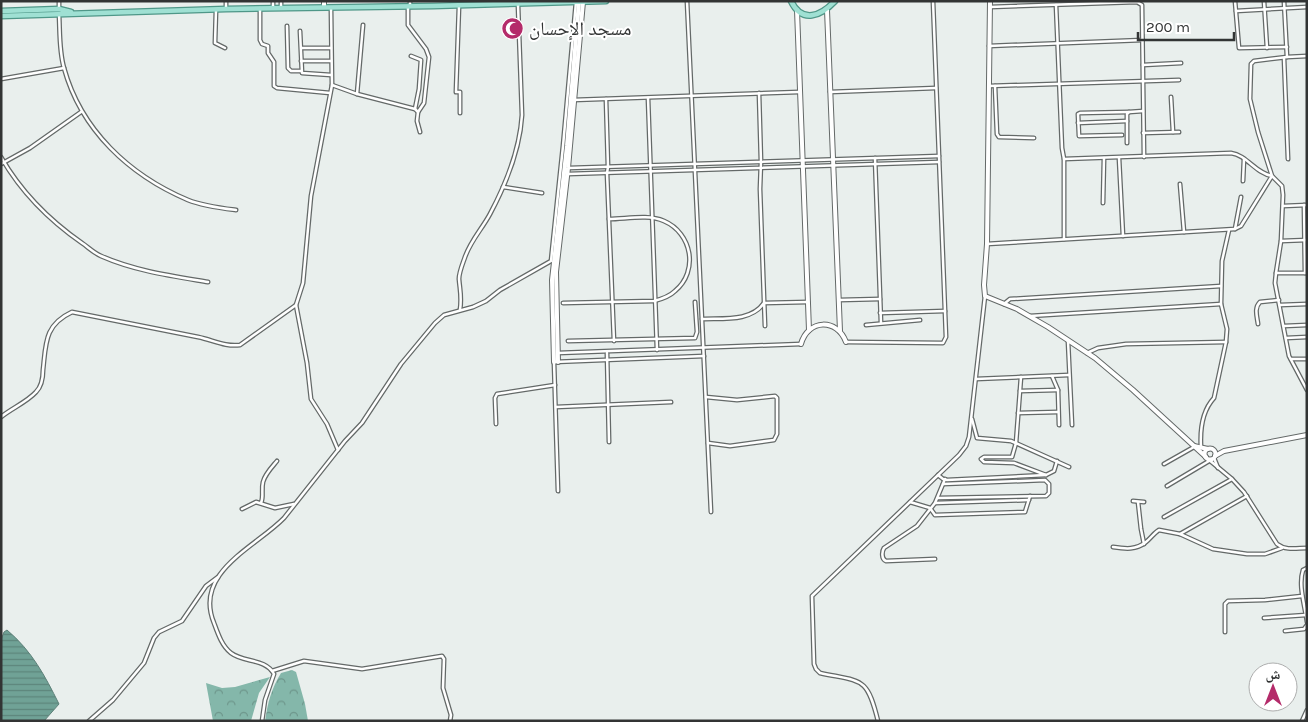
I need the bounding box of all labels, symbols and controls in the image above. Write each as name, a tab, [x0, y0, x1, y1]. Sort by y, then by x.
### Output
scale bar	[1138, 10, 1234, 42]
mosque icon: مسجد الإحسان	[501, 16, 525, 40]
place label: مسجد الإحسان	[529, 18, 631, 41]
text: 200 m	[1146, 18, 1190, 36]
north arrow	[1248, 662, 1298, 712]
text: ش	[1266, 666, 1281, 683]

